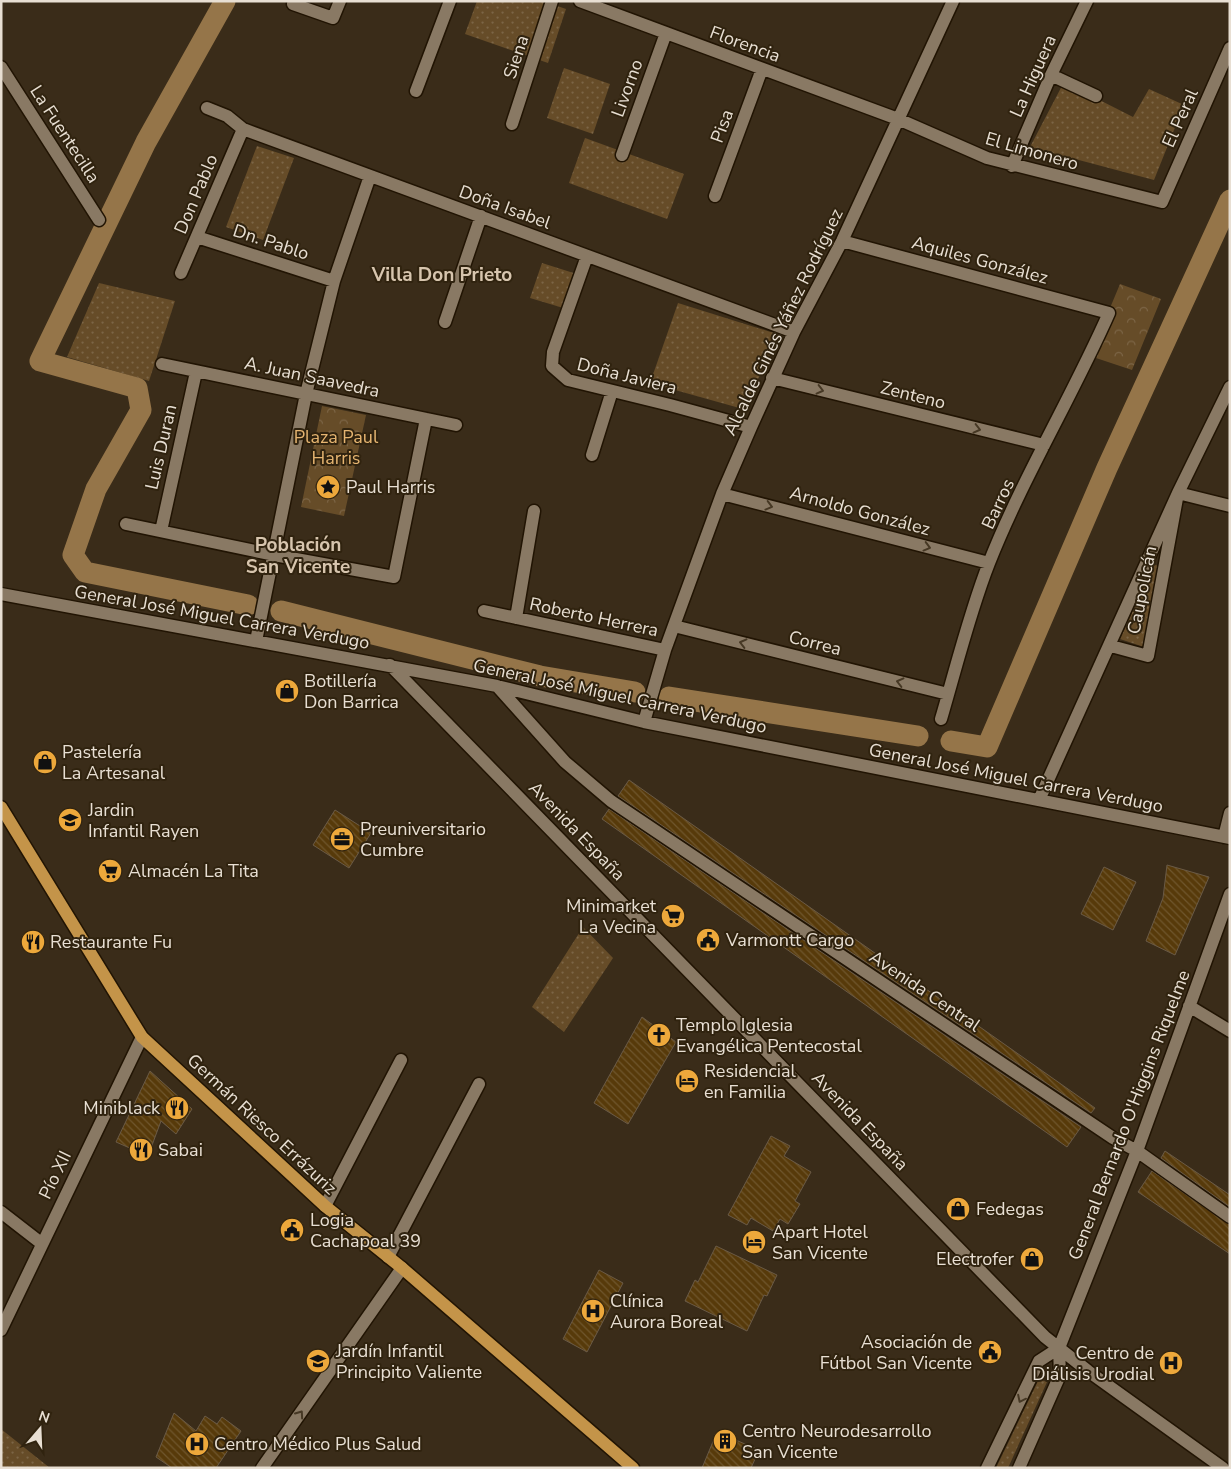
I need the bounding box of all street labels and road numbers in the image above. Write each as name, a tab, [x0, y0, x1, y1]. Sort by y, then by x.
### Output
street label: Florencia	[706, 20, 784, 68]
street label: La Higuera	[1004, 31, 1062, 121]
street label: Siena	[498, 32, 534, 82]
street label: Livorno	[606, 56, 648, 120]
street label: La Fuentecilla	[24, 80, 106, 188]
street label: El Peral	[1156, 84, 1204, 151]
street label: Pisa	[705, 106, 739, 146]
street label: El Limonero	[983, 126, 1081, 176]
street label: Don Pablo	[168, 150, 224, 238]
street label: Doña Isabel	[456, 179, 555, 235]
street label: Alcalde Ginés Yáñez Rodríguez	[718, 205, 848, 439]
street label: Dn. Pablo	[230, 218, 312, 266]
street label: Aquiles González	[909, 230, 1051, 290]
street label: A. Juan Saavedra	[242, 351, 382, 403]
street label: Doña Javiera	[575, 352, 679, 400]
street label: Zenteno	[878, 375, 948, 415]
street label: Luis Duran	[140, 402, 182, 492]
street label: Barros	[976, 475, 1020, 533]
street label: Arnoldo González	[787, 481, 933, 541]
street label: Caupolicán	[1122, 544, 1162, 636]
street label: General José Miguel Carrera Verdugo	[73, 579, 371, 655]
street label: Roberto Herrera	[527, 592, 661, 642]
street label: Correa	[786, 625, 844, 661]
street label: General José Miguel Carrera Verdugo	[471, 653, 769, 739]
street label: General José Miguel Carrera Verdugo	[867, 738, 1165, 818]
street label: Avenida España	[523, 776, 631, 886]
street label: Avenida Central	[865, 945, 986, 1037]
street label: General Bernardo O'Higgins Riquelme	[1062, 967, 1196, 1263]
street label: Germán Riesco Errázuriz	[182, 1048, 342, 1200]
street label: Avenida España	[806, 1066, 914, 1176]
street label: Pío XII	[33, 1147, 77, 1203]

